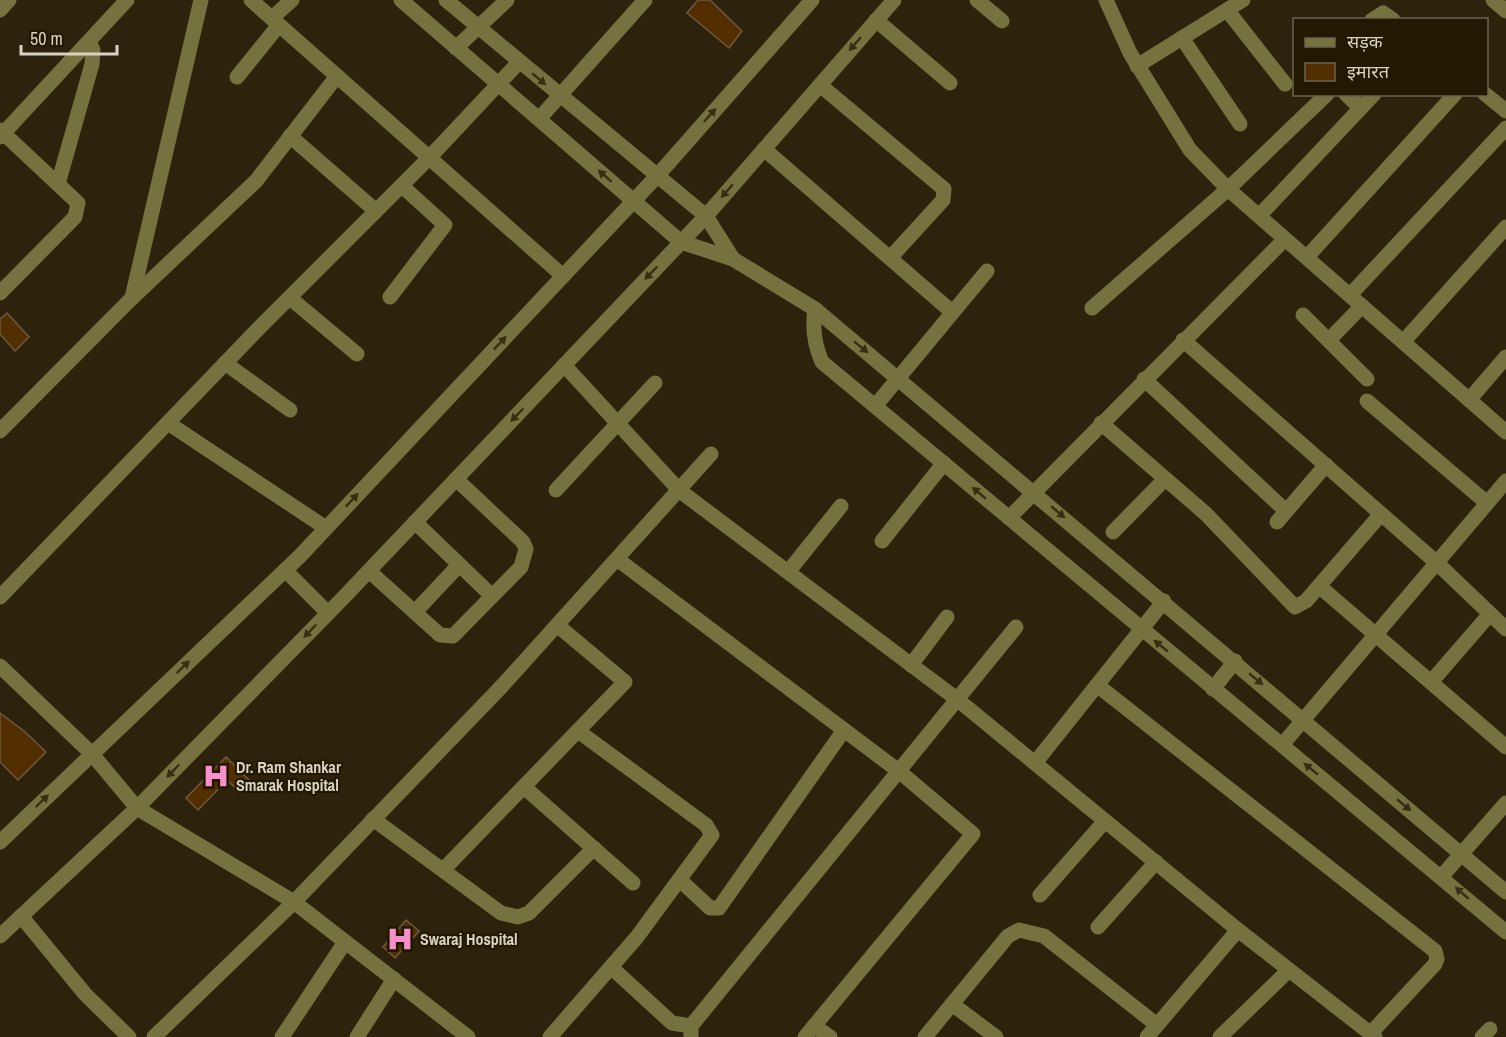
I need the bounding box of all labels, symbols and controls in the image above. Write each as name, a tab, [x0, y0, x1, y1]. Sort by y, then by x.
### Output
scale bar	[21, 18, 117, 56]
legend	[1293, 18, 1488, 96]
text: 50 m	[30, 26, 63, 51]
text: सड़क	[1347, 29, 1384, 54]
one-way arrow	[849, 36, 862, 51]
text: इमारत	[1347, 59, 1390, 84]
one-way arrow	[531, 72, 547, 85]
one-way arrow	[703, 108, 716, 123]
one-way arrow	[598, 170, 613, 183]
one-way arrow	[721, 183, 734, 198]
one-way arrow	[645, 266, 659, 280]
one-way arrow	[493, 335, 507, 350]
one-way arrow	[853, 340, 869, 353]
one-way arrow	[510, 407, 524, 422]
one-way arrow	[971, 486, 987, 499]
one-way arrow	[345, 493, 358, 508]
one-way arrow	[1050, 506, 1066, 519]
one-way arrow	[303, 624, 317, 638]
one-way arrow	[1153, 640, 1168, 652]
one-way arrow	[176, 660, 190, 674]
one-way arrow	[1248, 672, 1264, 685]
place label: Dr. Ram Shankar Smarak Hospital	[236, 756, 342, 796]
hospital icon: Dr. Ram Shankar Smarak Hospital	[201, 761, 231, 791]
one-way arrow	[167, 763, 181, 777]
one-way arrow	[1304, 763, 1319, 776]
one-way arrow	[35, 794, 50, 808]
one-way arrow	[1396, 798, 1411, 811]
one-way arrow	[1455, 887, 1470, 900]
hospital icon: Swaraj Hospital	[385, 924, 415, 954]
place label: Swaraj Hospital	[420, 928, 518, 950]

